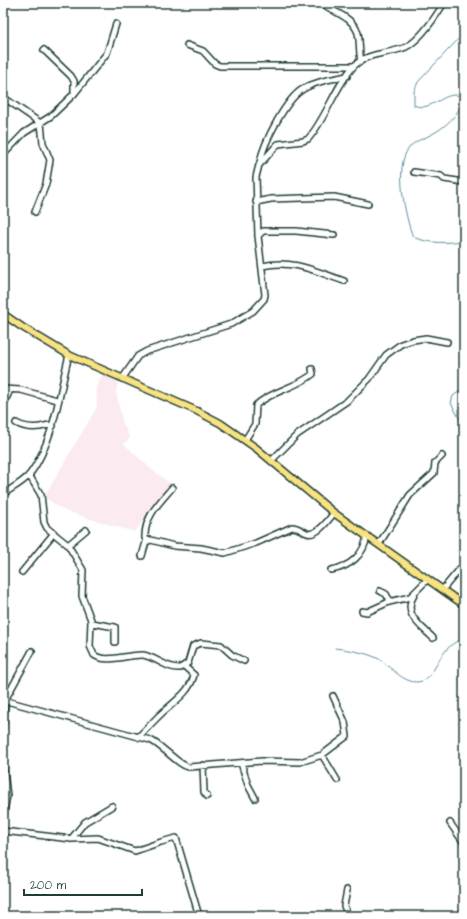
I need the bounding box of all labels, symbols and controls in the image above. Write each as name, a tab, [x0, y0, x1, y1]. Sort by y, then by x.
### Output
scale bar	[24, 871, 142, 897]
text: 200 m	[30, 877, 67, 894]

